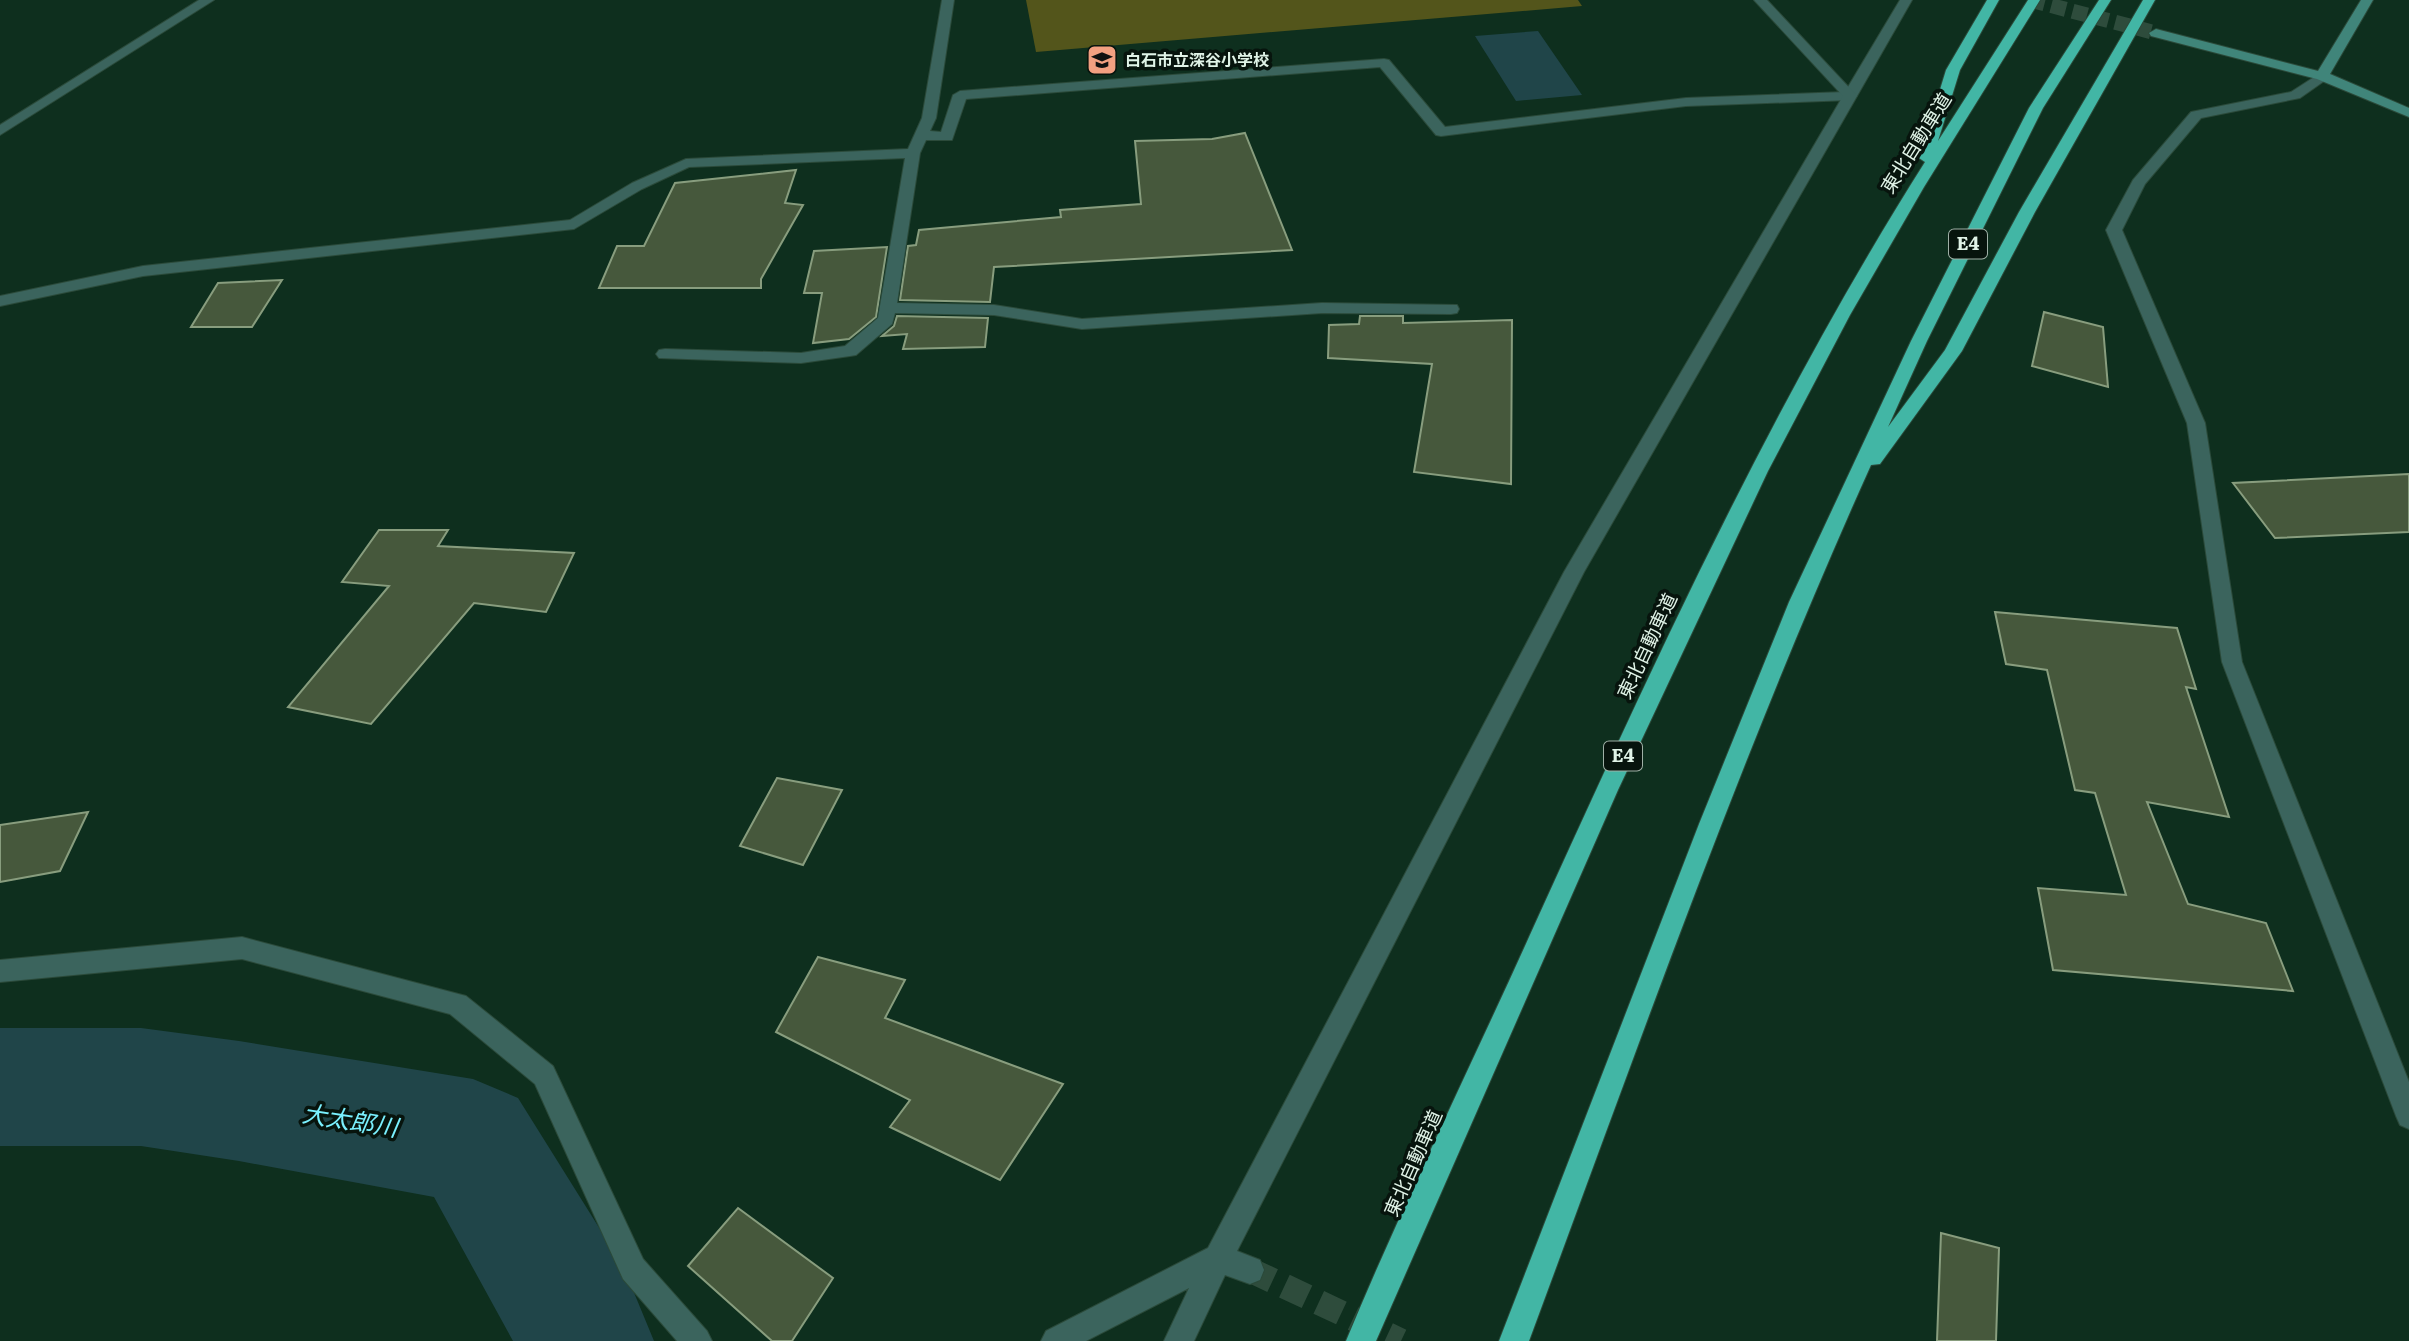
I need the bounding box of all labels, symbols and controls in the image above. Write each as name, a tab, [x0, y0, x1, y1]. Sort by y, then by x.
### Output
school or university icon: 白石市立深谷小学校	[1085, 43, 1119, 77]
place label: 白石市立深谷小学校	[1125, 47, 1269, 71]
street label: 東北自動車道	[1873, 87, 1957, 198]
road number: E4	[1949, 230, 1987, 258]
street label: 東北自動車道	[1609, 588, 1683, 703]
road number: E4	[1604, 742, 1642, 770]
water label: 大太郎川	[300, 1094, 404, 1144]
street label: 東北自動車道	[1376, 1105, 1448, 1220]

